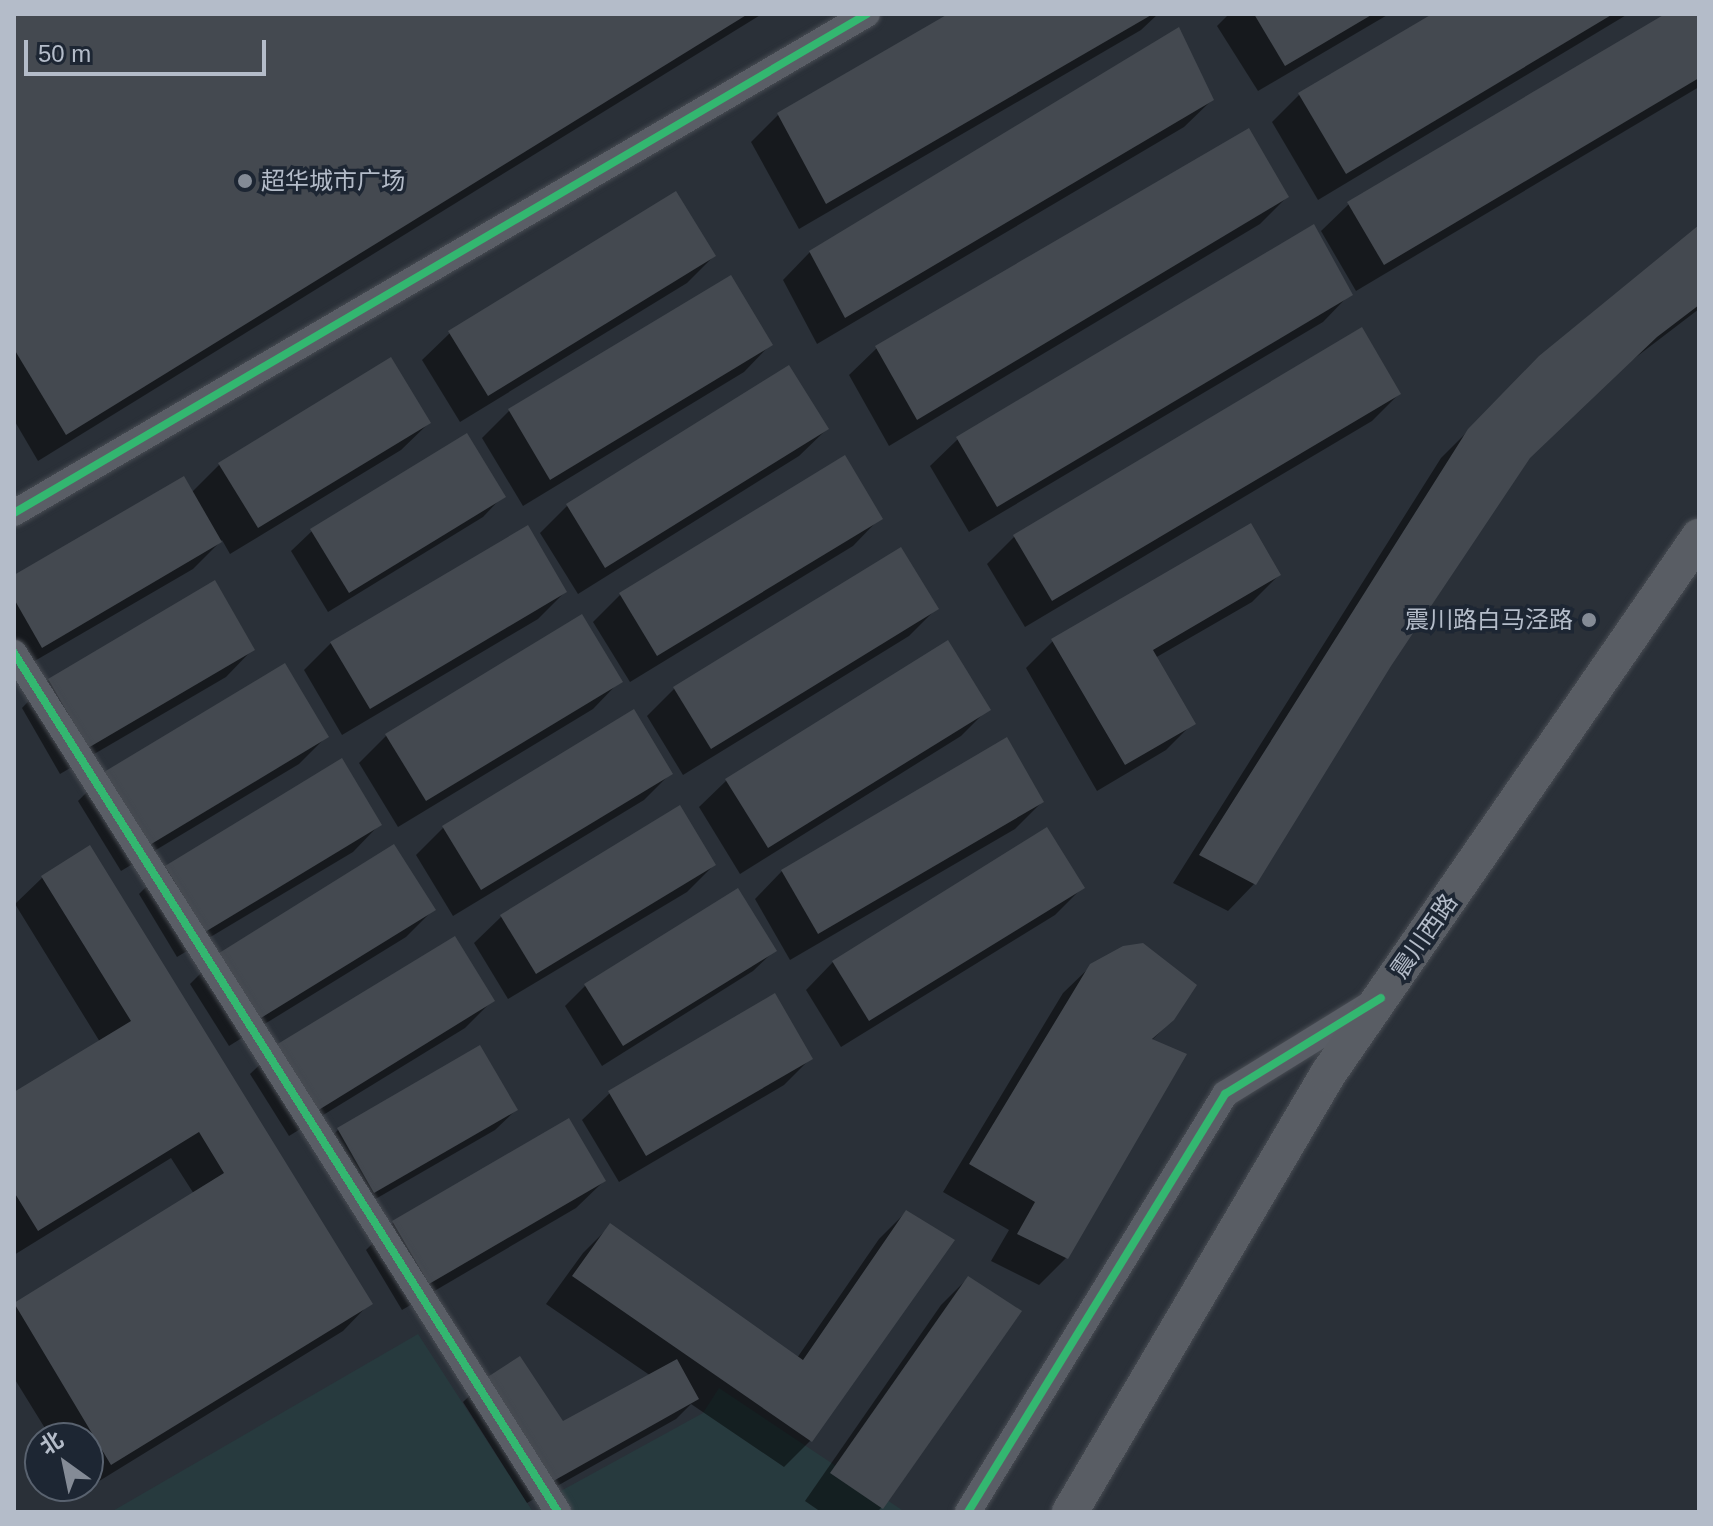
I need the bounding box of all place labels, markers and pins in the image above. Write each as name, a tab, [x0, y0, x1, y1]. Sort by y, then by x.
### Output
place label: 超华城市广场	[261, 167, 405, 195]
marker: 超华城市广场	[236, 172, 254, 190]
place label: 震川路白马泾路	[1405, 606, 1573, 634]
marker: 震川路白马泾路	[1580, 611, 1598, 629]

